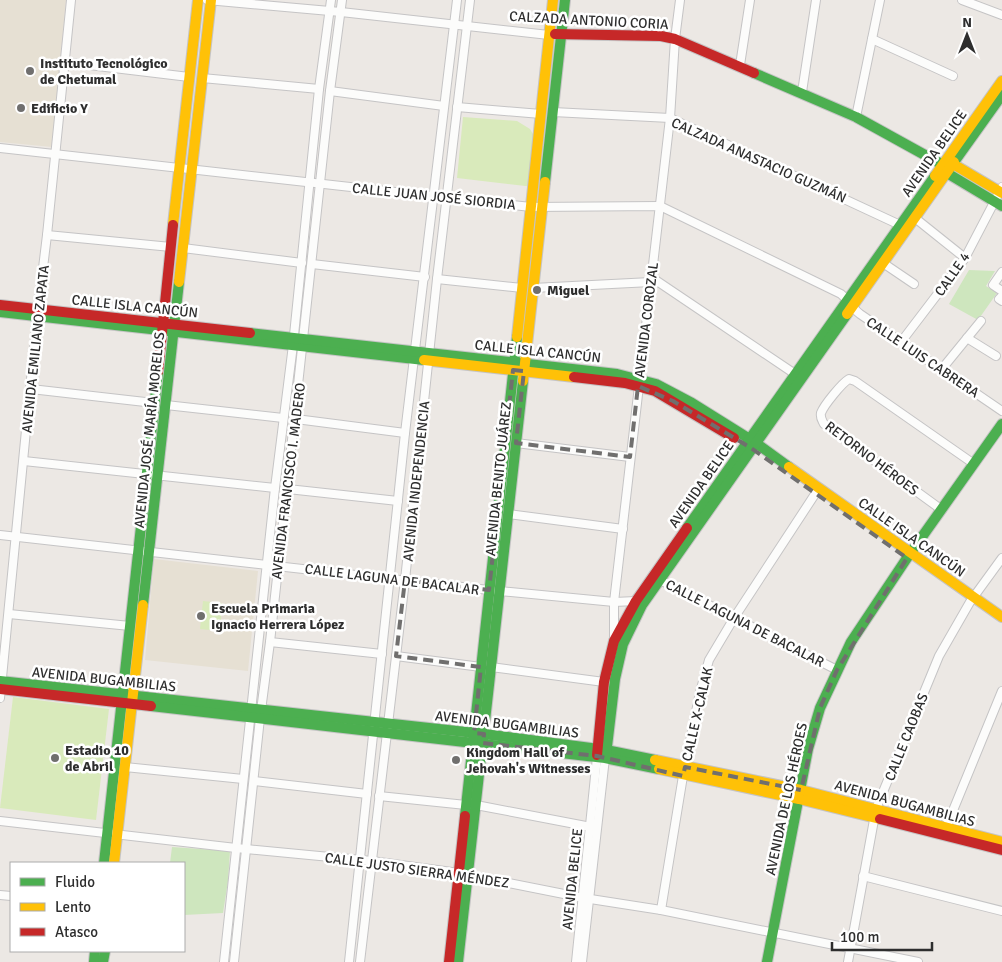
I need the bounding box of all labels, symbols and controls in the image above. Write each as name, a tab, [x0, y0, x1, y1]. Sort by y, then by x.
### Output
street label: CALZADA ANTONIO CORIA	[509, 8, 669, 33]
north arrow	[942, 10, 992, 60]
text: N	[962, 14, 972, 31]
place label: Instituto Tecnológico de Chetumal	[40, 55, 168, 88]
marker: Instituto Tecnológico de Chetumal	[24, 65, 36, 77]
place label: Edificio Y	[31, 100, 88, 117]
marker: Edificio Y	[15, 102, 27, 114]
street label: AVENIDA BELICE	[898, 107, 971, 200]
street label: CALZADA ANASTACIO GUZMÁN	[669, 114, 849, 207]
street label: CALLE JUAN JOSÉ SIORDIA	[351, 179, 517, 214]
street label: CALLE 4	[931, 249, 974, 300]
street label: AVENIDA COROZAL	[631, 261, 662, 379]
street label: AVENIDA EMILIANO ZAPATA	[18, 264, 53, 434]
place label: Miguel	[547, 282, 590, 299]
marker: Miguel	[531, 284, 543, 296]
street label: CALLE ISLA CANCÚN	[71, 291, 199, 322]
street label: CALLE LUIS CABRERA	[863, 313, 983, 402]
street label: AVENIDA JOSÉ MARÍA MORELOS	[131, 331, 168, 529]
street label: CALLE ISLA CANCÚN	[474, 336, 602, 367]
street label: AVENIDA FRANCISCO I. MADERO	[268, 382, 309, 580]
street label: AVENIDA INDEPENDENCIA	[400, 399, 433, 562]
street label: AVENIDA BENITO JUÁREZ	[482, 401, 515, 557]
street label: RETORNO HÉROES	[822, 418, 922, 499]
street label: AVENIDA BELICE	[665, 438, 738, 531]
street label: CALLE ISLA CANCÚN	[855, 494, 969, 581]
street label: CALLE LAGUNA DE BACALAR	[304, 560, 480, 599]
street label: CALLE LAGUNA DE BACALAR	[663, 576, 827, 671]
place label: Escuela Primaria Ignacio Herrera López	[211, 600, 344, 633]
marker: Escuela Primaria Ignacio Herrera López	[195, 610, 207, 622]
street label: AVENIDA BUGAMBILIAS	[31, 663, 177, 696]
street label: CALLE X-CALAK	[678, 665, 717, 763]
street label: CALLE CAOBAS	[881, 691, 932, 784]
street label: AVENIDA BUGAMBILIAS	[434, 707, 580, 742]
street label: AVENIDA DE LOS HÉROES	[762, 721, 811, 877]
place label: Estadio 10 de Abril	[65, 742, 129, 775]
place label: Kingdom Hall of Jehovah's Witnesses	[466, 744, 591, 777]
marker: Estadio 10 de Abril	[49, 752, 61, 764]
marker: Kingdom Hall of Jehovah's Witnesses	[450, 754, 462, 766]
street label: AVENIDA BUGAMBILIAS	[833, 777, 977, 830]
street label: AVENIDA BELICE	[559, 827, 586, 931]
street label: CALLE JUSTO SIERRA MÉNDEZ	[324, 849, 510, 892]
legend	[10, 862, 185, 952]
text: Fluido	[55, 873, 95, 891]
text: Lento	[55, 898, 91, 916]
scale bar	[832, 920, 932, 952]
text: Atasco	[55, 923, 98, 941]
text: 100 m	[840, 928, 880, 946]

